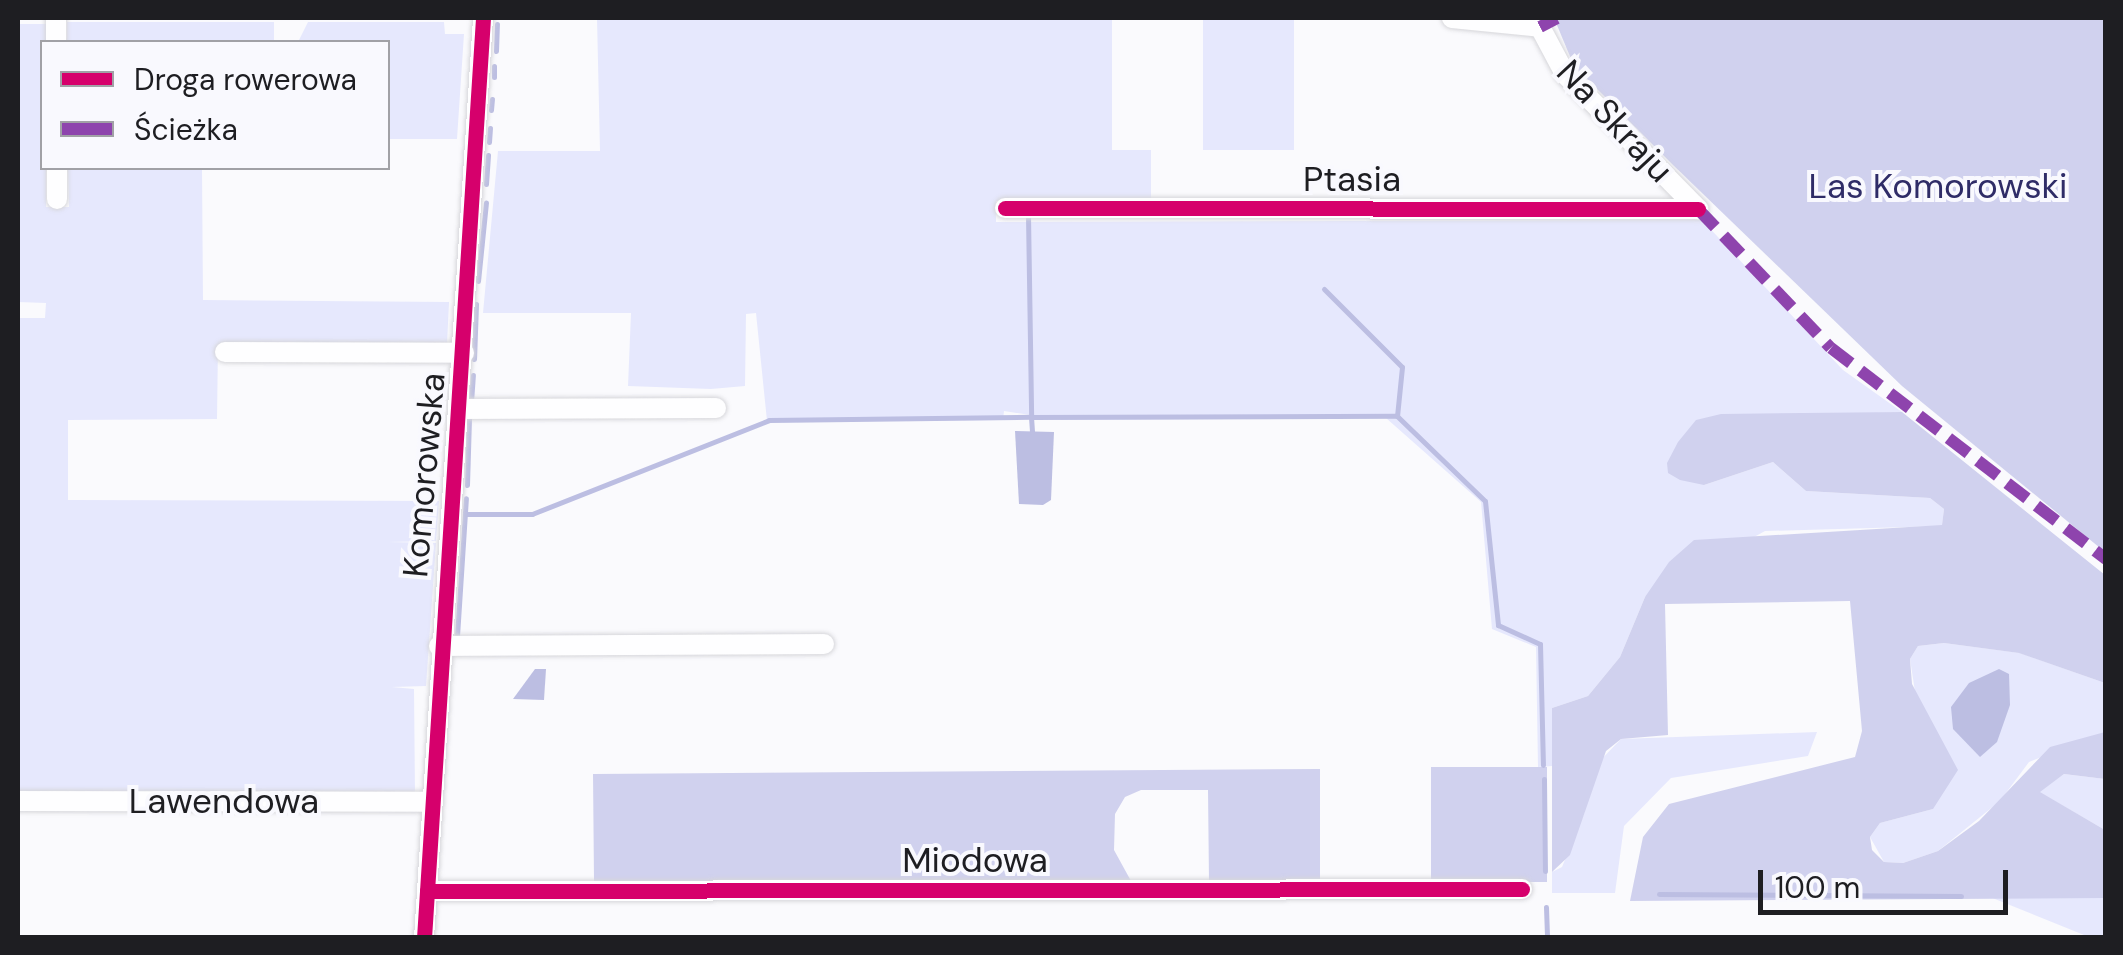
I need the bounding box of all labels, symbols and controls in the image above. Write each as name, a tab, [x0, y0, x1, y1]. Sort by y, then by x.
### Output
legend	[40, 40, 390, 170]
street label: Na Skraju	[1548, 51, 1682, 191]
text: Droga rowerowa	[134, 60, 357, 99]
text: Ścieżka	[134, 110, 238, 149]
street label: Ptasia	[1303, 158, 1401, 200]
park label: Las Komorowski	[1808, 165, 2068, 207]
street label: Komorowska	[394, 371, 454, 579]
street label: Lawendowa	[129, 780, 319, 822]
street label: Miodowa	[902, 839, 1048, 881]
scale bar	[1763, 850, 2013, 912]
text: 100 m	[1775, 868, 1860, 907]

